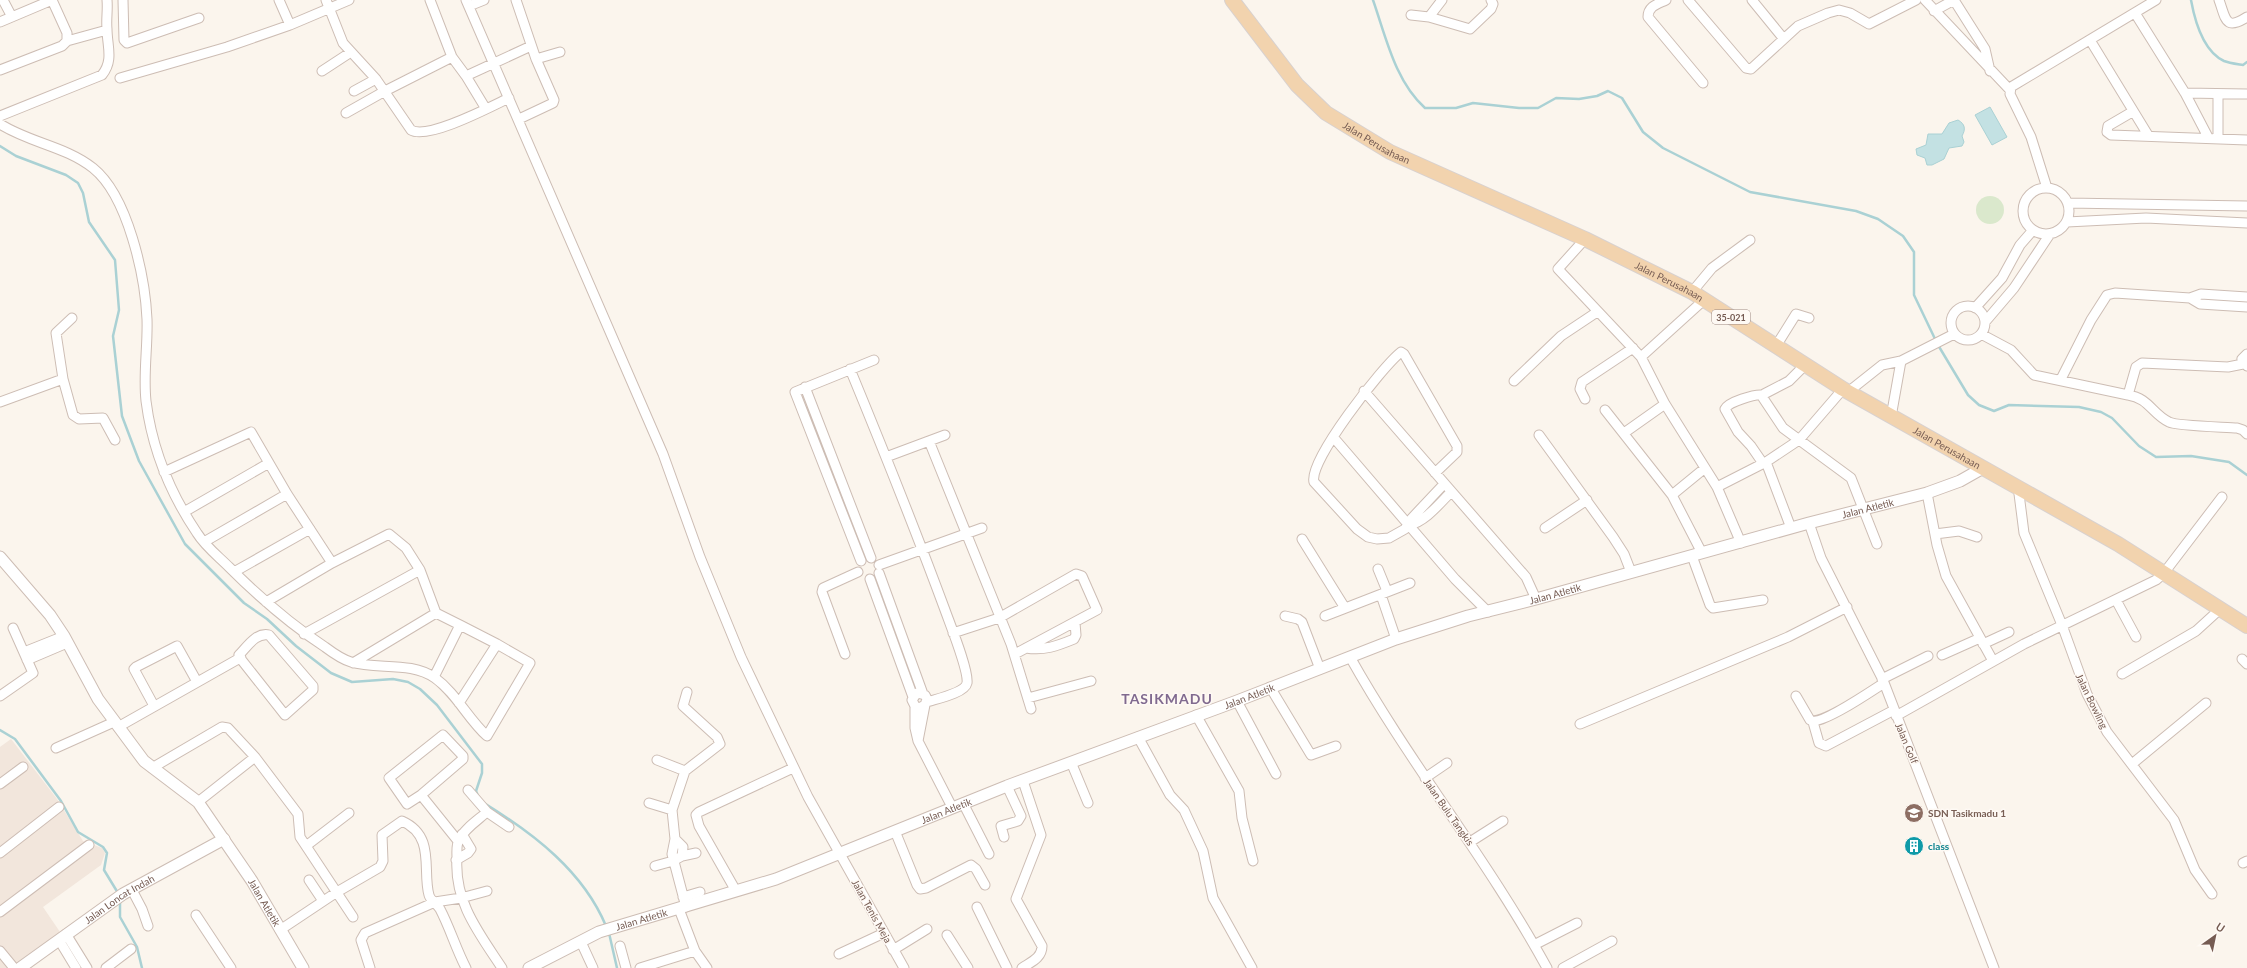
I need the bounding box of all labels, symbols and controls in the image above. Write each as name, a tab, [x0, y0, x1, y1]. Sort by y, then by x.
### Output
street label: Jalan Perusahaan	[1341, 119, 1412, 166]
street label: Jalan Perusahaan	[1633, 259, 1706, 304]
road number: 35-021	[1712, 310, 1750, 324]
street label: Jalan Perusahaan	[1911, 424, 1983, 471]
street label: Jalan Atletik	[1840, 495, 1896, 520]
street label: Jalan Atletik	[1528, 580, 1583, 606]
street label: Jalan Bowling	[2073, 671, 2111, 731]
street label: Jalan Atletik	[1222, 681, 1277, 711]
district label: TASIKMADU	[1121, 690, 1213, 707]
street label: Jalan Golf	[1893, 721, 1921, 766]
street label: Jalan Bulu Tangkis	[1421, 776, 1477, 848]
street label: Jalan Atletik	[919, 795, 974, 826]
school or university icon: SDN Tasikmadu 1	[1903, 802, 1925, 824]
place label: SDN Tasikmadu 1	[1928, 807, 2006, 819]
building icon: class	[1903, 835, 1925, 857]
place label: class	[1928, 840, 1950, 852]
street label: Jalan Loncat Indah	[82, 872, 156, 926]
street label: Jalan Atletik	[246, 877, 284, 929]
street label: Jalan Tenis Meja	[850, 877, 894, 945]
street label: Jalan Atletik	[614, 906, 669, 933]
north arrow	[2195, 916, 2235, 956]
text: U	[2214, 920, 2228, 935]

